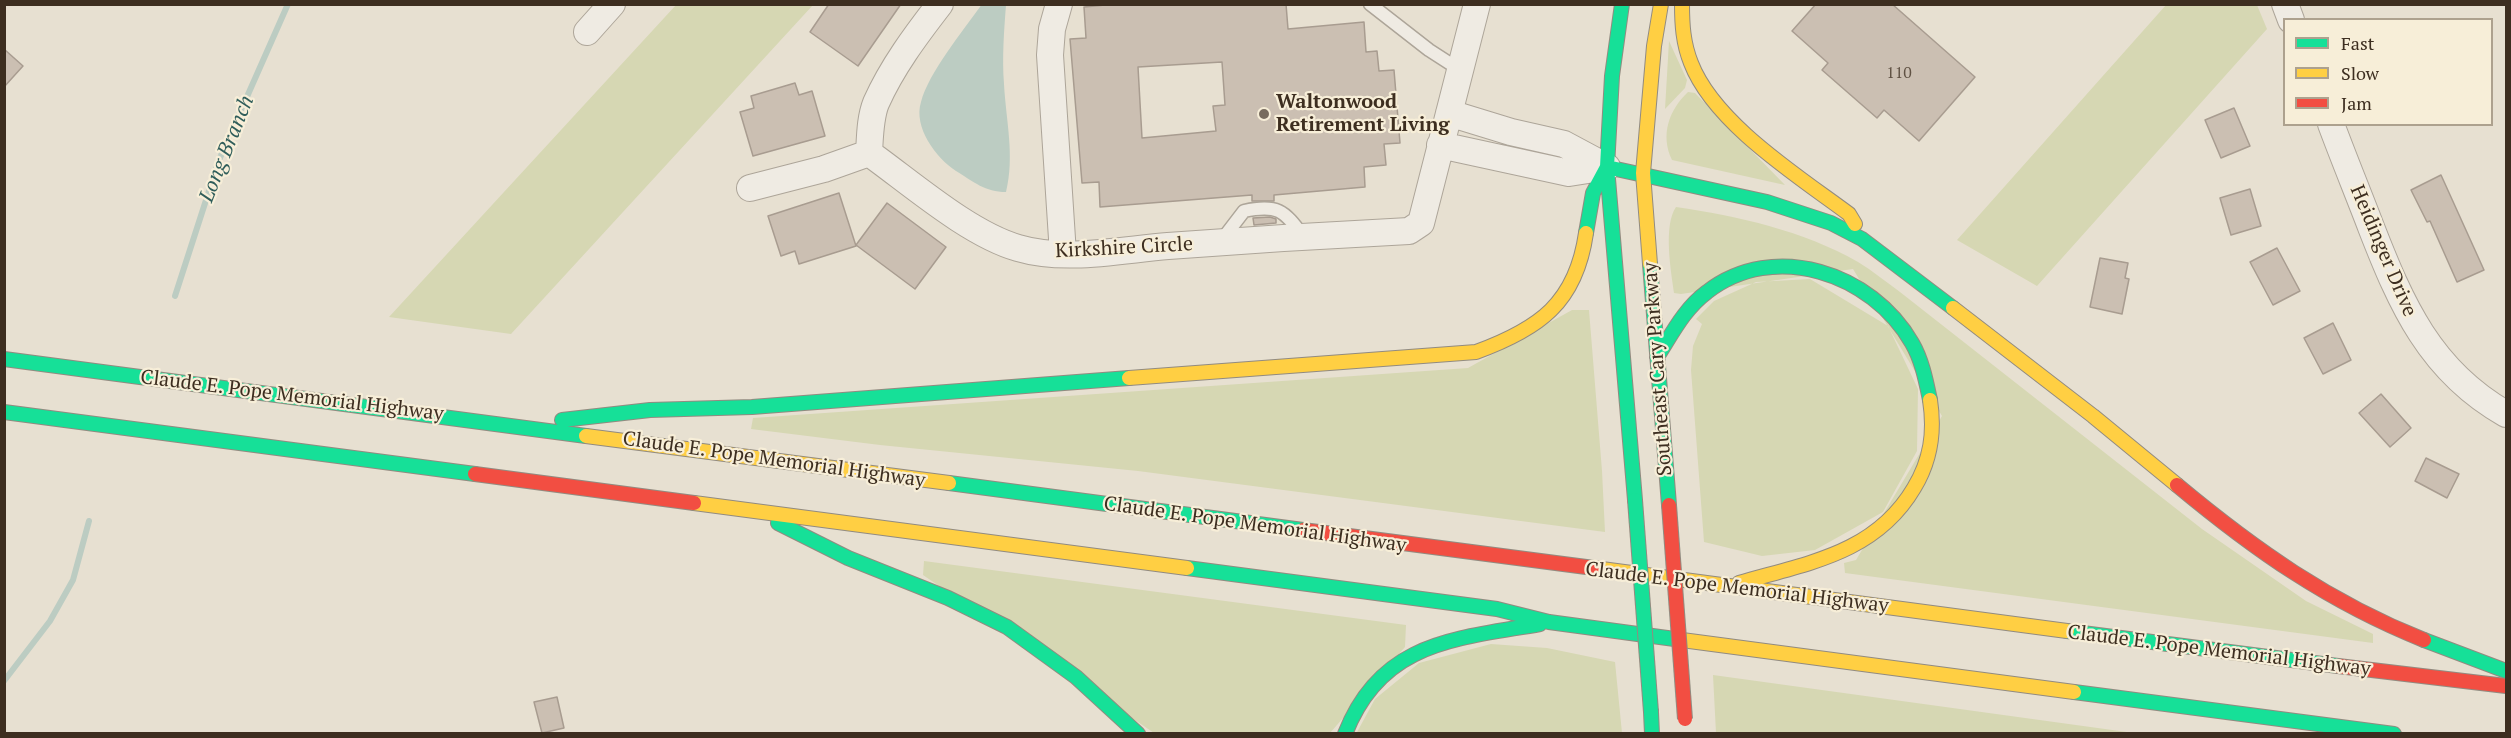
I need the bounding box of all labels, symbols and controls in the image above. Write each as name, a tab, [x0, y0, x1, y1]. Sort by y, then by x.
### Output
legend	[2283, 18, 2493, 126]
text: Fast	[2341, 31, 2374, 55]
text: Slow	[2341, 61, 2379, 85]
house number: 110	[1886, 63, 1912, 83]
place label: Waltonwood Retirement Living	[1276, 90, 1450, 137]
text: Jam	[2341, 91, 2372, 115]
water label: Long Branch	[194, 92, 260, 206]
marker: Waltonwood Retirement Living	[1257, 107, 1271, 121]
street label: Heidinger Drive	[2345, 182, 2421, 320]
street label: Kirkshire Circle	[1054, 232, 1194, 264]
street label: Southeast Cary Parkway	[1639, 261, 1677, 477]
street label: Claude E. Pope Memorial Highway	[139, 365, 445, 427]
street label: Claude E. Pope Memorial Highway	[621, 427, 927, 493]
street label: Claude E. Pope Memorial Highway	[1102, 492, 1408, 558]
street label: Claude E. Pope Memorial Highway	[1584, 557, 1890, 619]
street label: Claude E. Pope Memorial Highway	[2066, 620, 2372, 682]

